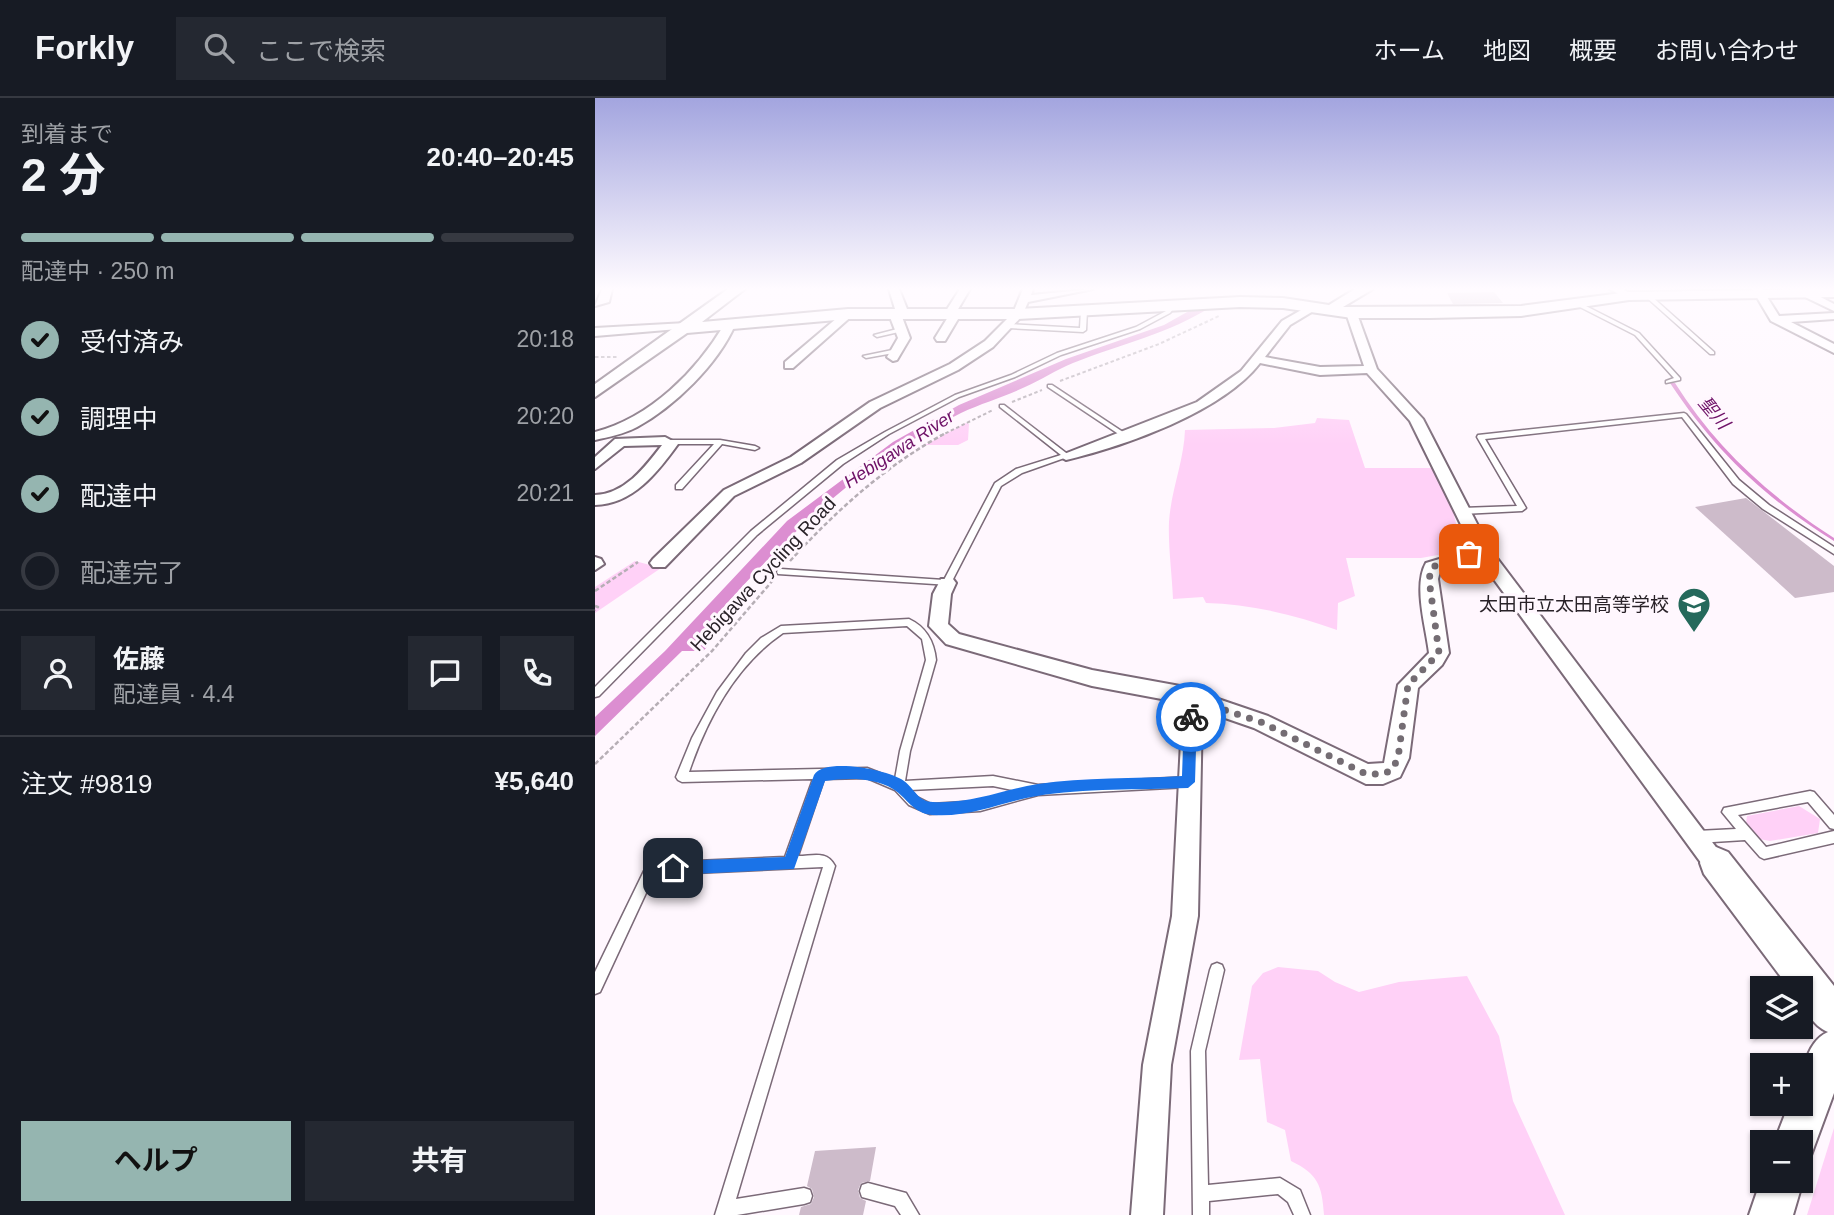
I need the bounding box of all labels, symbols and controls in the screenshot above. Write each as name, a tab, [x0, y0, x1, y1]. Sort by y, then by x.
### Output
search box	[176, 17, 666, 80]
text: Forkly	[35, 29, 134, 66]
icon: search	[200, 29, 238, 67]
text: ここで検索	[256, 36, 386, 66]
text: ホーム	[1374, 37, 1445, 64]
text: 地図	[1483, 37, 1531, 64]
text: 概要	[1569, 37, 1617, 64]
text: お問い合わせ	[1655, 37, 1799, 64]
text: 到着まで	[21, 121, 113, 147]
text: 20:40–20:45	[427, 142, 574, 172]
text: 2 分	[21, 149, 105, 201]
text: 配達中 · 250 m	[21, 258, 174, 284]
icon: check	[21, 321, 59, 359]
text: 20:18	[516, 326, 574, 352]
text: 受付済み	[80, 327, 184, 357]
water label: 聖川	[1695, 393, 1735, 435]
icon: check	[21, 398, 59, 436]
text: 20:20	[516, 403, 574, 429]
text: 調理中	[80, 404, 158, 434]
water label: Hebigawa River	[840, 405, 959, 492]
icon: check	[21, 475, 59, 513]
text: 20:21	[516, 480, 574, 506]
text: 配達中	[80, 481, 158, 511]
street label: Hebigawa Cycling Road	[686, 493, 840, 655]
pin	[1439, 524, 1499, 584]
icon: bag	[1450, 535, 1488, 573]
text: 配達完了	[80, 558, 184, 588]
school or university icon: 太田市立太田高等学校	[1675, 585, 1713, 634]
place label: 太田市立太田高等学校	[1479, 594, 1669, 615]
button: person	[21, 636, 95, 710]
button: chat	[408, 636, 482, 710]
button: phone	[500, 636, 574, 710]
text: 佐藤	[113, 644, 165, 674]
text: 配達員 · 4.4	[113, 681, 234, 707]
courier	[1156, 682, 1226, 752]
icon: bike	[1172, 698, 1210, 736]
text: ¥5,640	[494, 766, 574, 796]
text: 注文 #9819	[21, 769, 153, 799]
pin	[643, 838, 703, 898]
icon: home	[654, 849, 692, 887]
map controls	[1750, 976, 1813, 1193]
button: layers	[1750, 976, 1813, 1039]
button: +	[1750, 1053, 1813, 1116]
button: ヘルプ	[21, 1121, 291, 1201]
button: 共有	[305, 1121, 574, 1201]
button: −	[1750, 1130, 1813, 1193]

